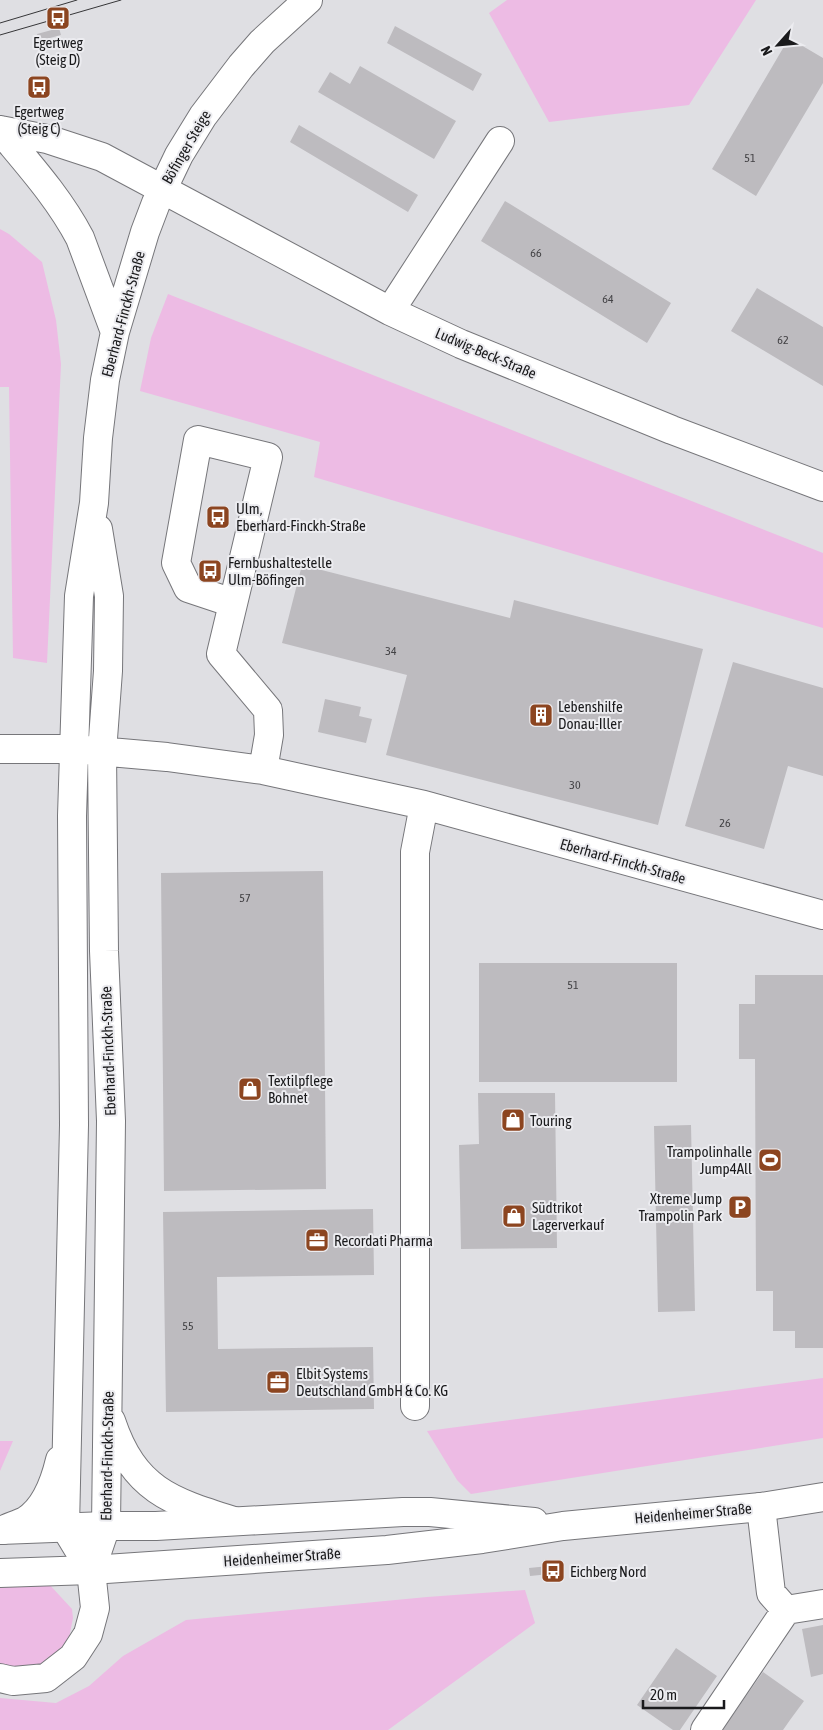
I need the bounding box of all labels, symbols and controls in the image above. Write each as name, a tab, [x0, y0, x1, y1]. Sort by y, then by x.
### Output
bus stop icon: Egertweg (Steig D)	[45, 5, 71, 31]
north arrow	[753, 20, 803, 70]
place label: Egertweg (Steig D)	[33, 34, 84, 68]
text: N	[757, 44, 775, 58]
bus stop icon: Egertweg (Steig C)	[26, 74, 52, 100]
place label: Egertweg (Steig C)	[14, 103, 65, 137]
street label: Böfinger Steige	[158, 107, 214, 187]
house number: 51	[744, 151, 756, 165]
house number: 66	[530, 246, 542, 260]
street label: Eberhard-Finckh-Straße	[98, 249, 148, 379]
house number: 64	[602, 292, 614, 306]
street label: Ludwig-Beck-Straße	[433, 324, 539, 382]
house number: 62	[777, 333, 789, 347]
place label: Ulm, Eberhard-Finckh-Straße	[236, 500, 366, 534]
bus stop icon: Ulm, Eberhard-Finckh-Straße	[205, 504, 231, 530]
place label: Fernbushaltestelle Ulm-Böfingen	[228, 554, 332, 588]
bus stop icon: Fernbushaltestelle Ulm-Böfingen	[197, 558, 223, 584]
house number: 34	[385, 644, 397, 658]
place label: Lebenshilfe Donau-Iller	[558, 698, 623, 732]
building icon: Lebenshilfe Donau-Iller	[528, 702, 554, 728]
house number: 30	[569, 778, 581, 792]
house number: 26	[719, 816, 731, 830]
street label: Eberhard-Finckh-Straße	[558, 835, 688, 887]
house number: 57	[239, 891, 251, 905]
house number: 51	[567, 978, 579, 992]
street label: Eberhard-Finckh-Straße	[97, 986, 119, 1116]
place label: Textilpflege Bohnet	[268, 1072, 333, 1106]
shop icon: Textilpflege Bohnet	[237, 1076, 263, 1102]
shop icon: Touring	[500, 1107, 526, 1133]
place label: Touring	[530, 1112, 572, 1129]
place label: Trampolinhalle Jump4All	[667, 1143, 752, 1177]
sports icon: Trampolinhalle Jump4All	[757, 1147, 783, 1173]
place label: Xtreme Jump Trampolin Park	[638, 1190, 722, 1224]
parking icon: Xtreme Jump Trampolin Park	[727, 1194, 753, 1220]
place label: Südtrikot Lagerverkauf	[532, 1199, 604, 1233]
shop icon: Südtrikot Lagerverkauf	[501, 1203, 527, 1229]
office icon: Recordati Pharma	[304, 1227, 330, 1253]
place label: Recordati Pharma	[334, 1232, 433, 1249]
house number: 55	[182, 1319, 194, 1333]
place label: Elbit Systems Deutschland GmbH & Co. KG	[296, 1365, 448, 1399]
office icon: Elbit Systems Deutschland GmbH & Co. KG	[265, 1369, 291, 1395]
street label: Eberhard-Finckh-Straße	[97, 1391, 117, 1521]
street label: Heidenheimer Straße	[634, 1499, 752, 1527]
street label: Heidenheimer Straße	[223, 1544, 341, 1570]
bus stop icon: Eichberg Nord	[540, 1558, 566, 1584]
place label: Eichberg Nord	[570, 1563, 647, 1580]
scale bar	[643, 1678, 724, 1710]
text: 20 m	[650, 1686, 677, 1703]

